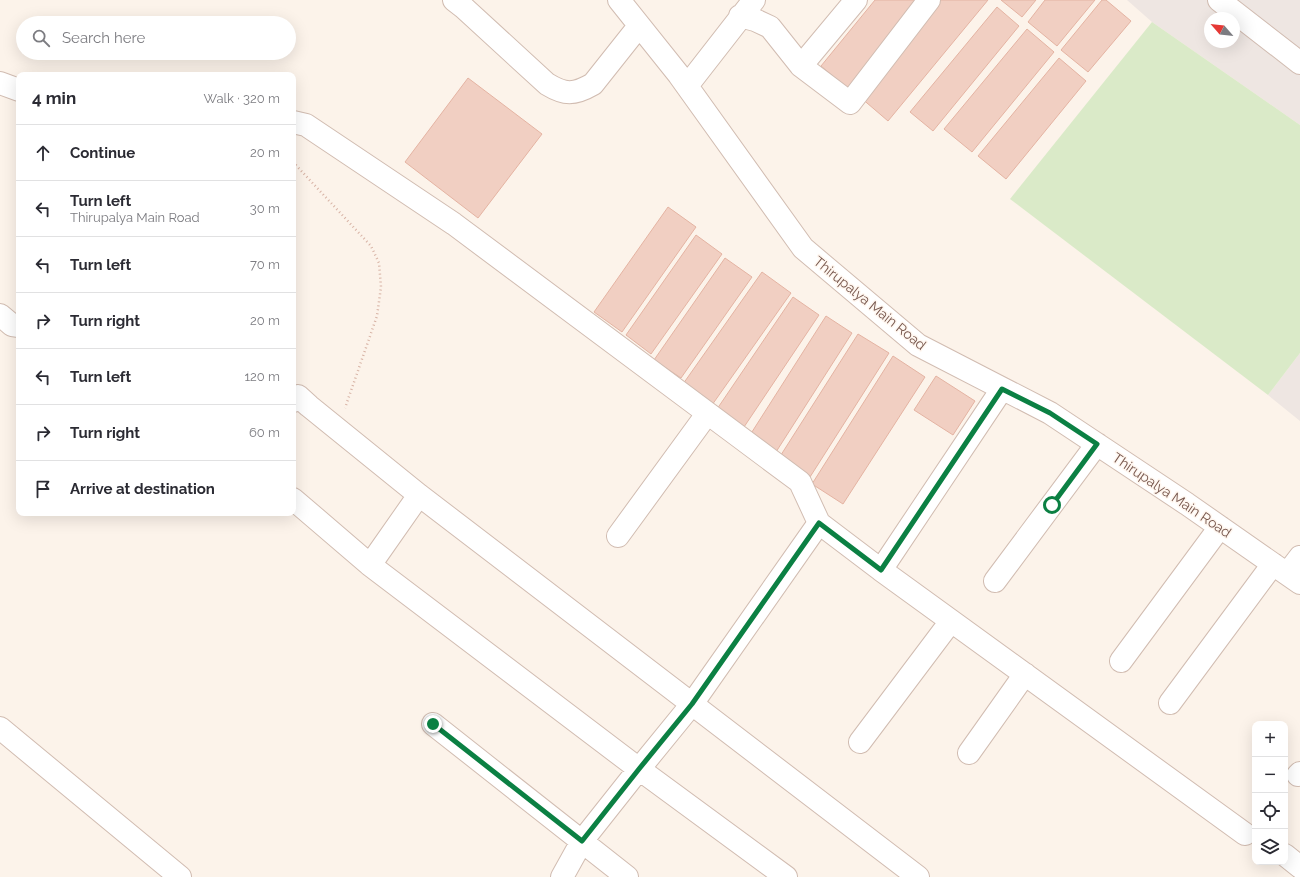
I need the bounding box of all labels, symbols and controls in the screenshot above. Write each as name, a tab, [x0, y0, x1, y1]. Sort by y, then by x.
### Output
north arrow	[1204, 12, 1240, 48]
search box	[16, 16, 296, 60]
icon: search	[30, 27, 52, 49]
text: Search here	[62, 29, 145, 47]
text: 4 min	[32, 88, 76, 108]
text: Walk · 320 m	[204, 91, 280, 106]
icon: ahead	[32, 142, 54, 164]
text: Continue	[70, 144, 135, 162]
text: 20 m	[250, 145, 280, 160]
text: Turn left	[70, 192, 131, 210]
icon: left	[32, 198, 54, 220]
text: 30 m	[250, 201, 280, 216]
text: Thirupalya Main Road	[70, 210, 200, 225]
street label: Thirupalya Main Road	[811, 253, 929, 353]
icon: left	[32, 254, 54, 276]
text: Turn left	[70, 256, 131, 274]
text: 70 m	[250, 257, 280, 272]
icon: right	[32, 310, 54, 332]
text: Turn right	[70, 312, 140, 330]
text: 20 m	[250, 313, 280, 328]
icon: left	[32, 366, 54, 388]
text: Turn left	[70, 368, 131, 386]
text: 120 m	[244, 369, 280, 384]
icon: right	[32, 422, 54, 444]
text: Turn right	[70, 424, 140, 442]
text: 60 m	[249, 425, 280, 440]
street label: Thirupalya Main Road	[1110, 449, 1234, 541]
icon: arrive	[32, 478, 54, 500]
text: Arrive at destination	[70, 480, 215, 498]
route start	[1043, 496, 1061, 514]
route end	[424, 715, 442, 733]
map controls	[1252, 721, 1288, 865]
button: +	[1252, 721, 1288, 757]
button: −	[1252, 757, 1288, 793]
button: locate	[1252, 793, 1288, 829]
button: layers	[1252, 829, 1288, 865]

